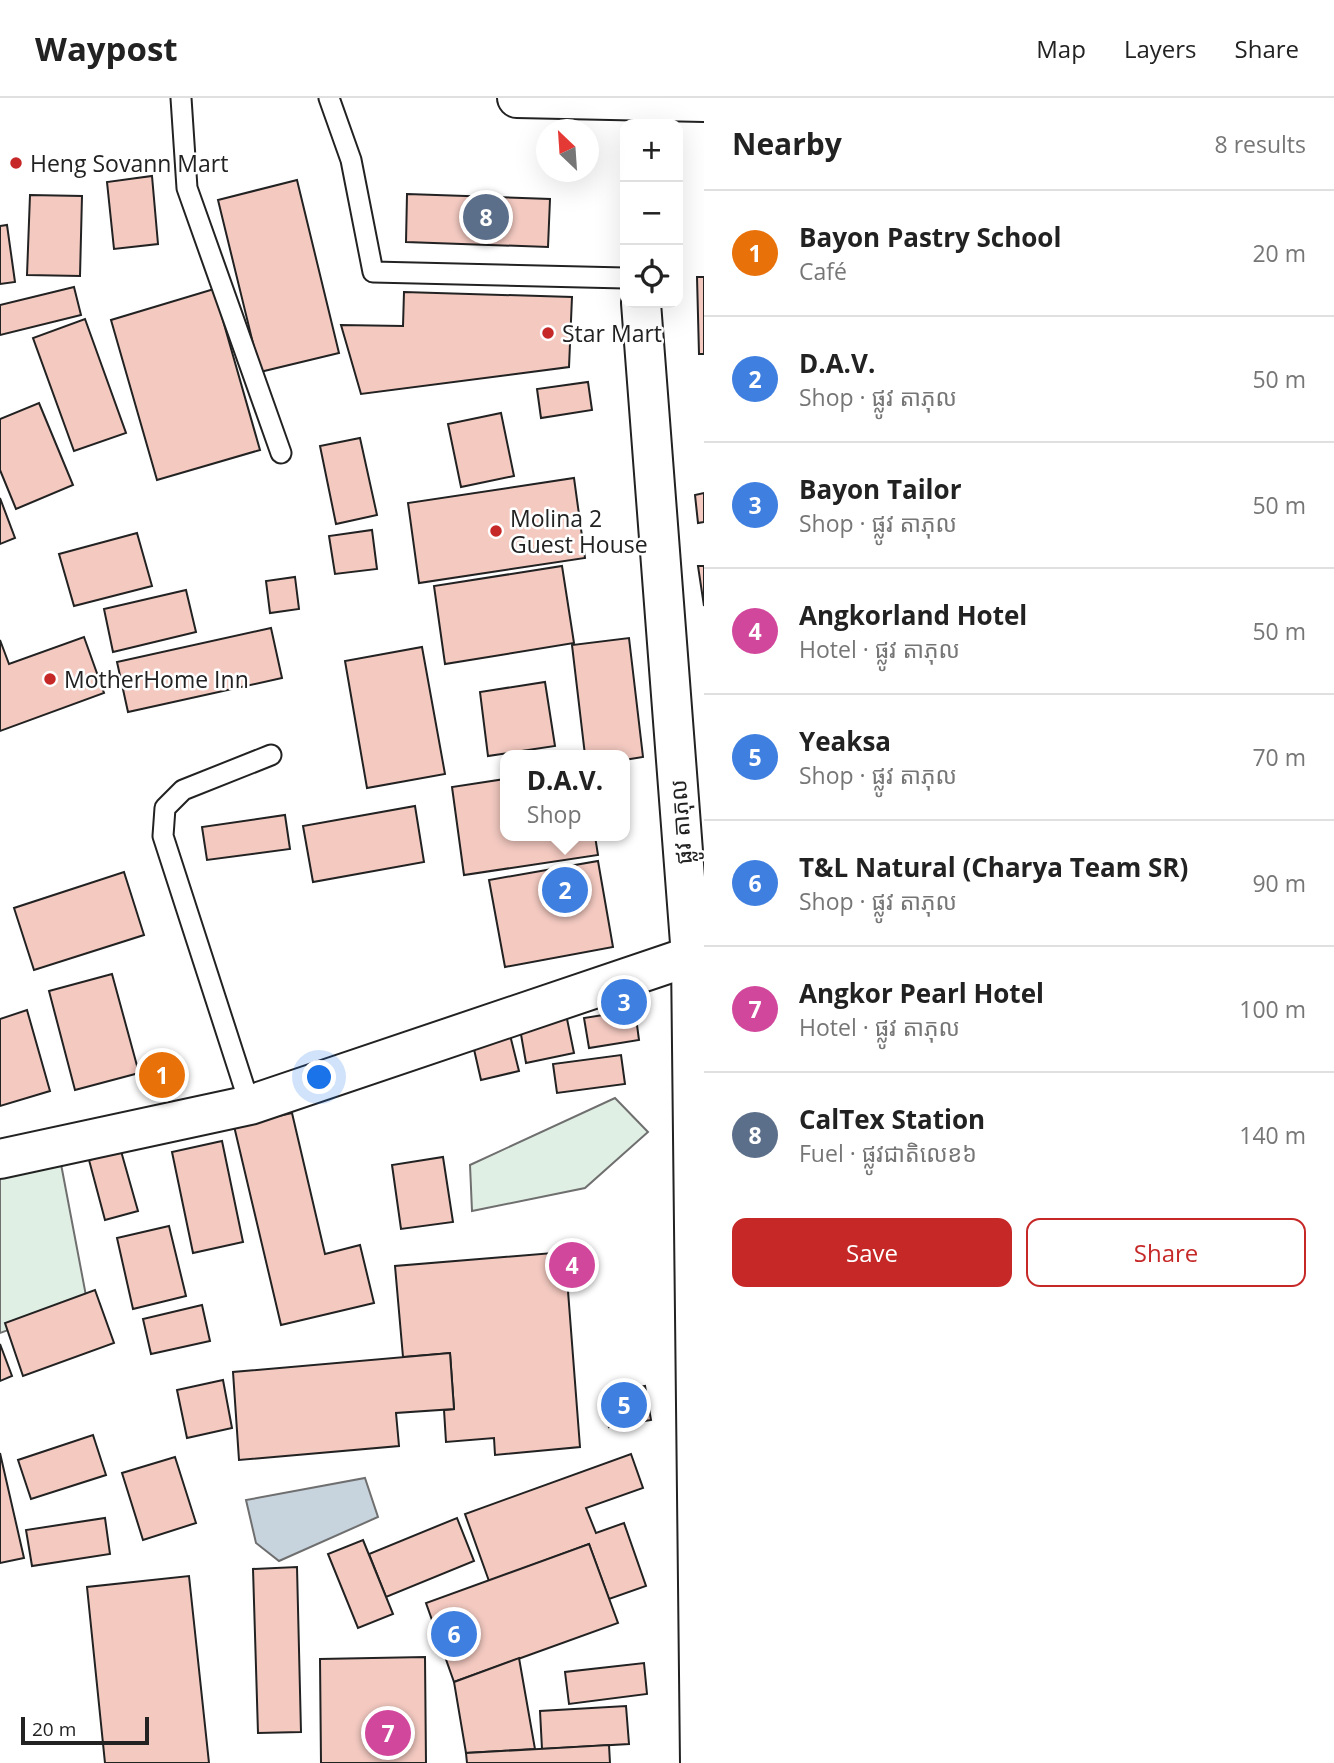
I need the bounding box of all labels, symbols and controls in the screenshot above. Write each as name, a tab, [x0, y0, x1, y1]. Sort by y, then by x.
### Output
text: Waypost	[35, 26, 178, 71]
text: Map	[1036, 32, 1086, 65]
text: Layers	[1124, 32, 1197, 65]
text: Share	[1235, 32, 1299, 65]
north arrow	[536, 119, 599, 182]
map controls	[620, 119, 683, 308]
button: +	[620, 119, 683, 182]
text: Nearby	[732, 123, 842, 164]
text: 8 results	[1215, 128, 1306, 160]
place label: Heng Sovann Mart	[30, 147, 228, 179]
marker: Heng Sovann Mart	[8, 155, 24, 171]
button: −	[620, 182, 683, 245]
pin: 8	[463, 191, 509, 243]
text: Bayon Pastry School	[799, 219, 1061, 255]
text: 1	[748, 237, 762, 269]
text: 20 m	[1252, 237, 1306, 269]
button: locate	[620, 245, 683, 308]
text: Café	[799, 255, 847, 287]
place label: Star Mart	[562, 317, 662, 349]
marker: Star Mart	[540, 325, 556, 341]
text: D.A.V.	[799, 345, 875, 381]
text: 2	[748, 363, 762, 395]
text: 50 m	[1252, 363, 1306, 395]
text: Shop · ផ្លូវ តាភុល	[799, 381, 957, 413]
text: Bayon Tailor	[799, 471, 961, 507]
text: 3	[748, 489, 762, 521]
text: 50 m	[1252, 489, 1306, 521]
place label: Molina 2 Guest House	[510, 502, 648, 560]
text: Shop · ផ្លូវ តាភុល	[799, 507, 957, 539]
marker: Molina 2 Guest House	[488, 523, 504, 539]
text: Angkorland Hotel	[799, 597, 1027, 633]
text: 4	[748, 615, 762, 647]
text: 50 m	[1252, 615, 1306, 647]
text: Hotel · ផ្លូវ តាភុល	[799, 633, 960, 665]
place label: MotherHome Inn	[64, 663, 249, 695]
marker: MotherHome Inn	[42, 671, 58, 687]
text: Yeaksa	[799, 723, 891, 759]
text: 5	[748, 741, 762, 773]
text: 70 m	[1252, 741, 1306, 773]
popup	[500, 750, 630, 841]
text: Shop · ផ្លូវ តាភុល	[799, 759, 957, 791]
text: D.A.V.	[527, 762, 603, 798]
street label: ផ្លូវ តាភុល	[661, 778, 706, 866]
text: Shop	[527, 798, 581, 830]
text: T&L Natural (Charya Team SR)	[799, 849, 1188, 885]
pin: 2	[542, 864, 588, 916]
text: 6	[748, 867, 762, 899]
text: 90 m	[1252, 867, 1306, 899]
text: Shop · ផ្លូវ តាភុល	[799, 885, 957, 917]
text: Angkor Pearl Hotel	[799, 975, 1044, 1011]
pin: 3	[601, 976, 647, 1028]
text: 7	[748, 993, 762, 1025]
text: 100 m	[1239, 993, 1306, 1025]
text: Hotel · ផ្លូវ តាភុល	[799, 1011, 960, 1043]
pin: 1	[139, 1049, 185, 1101]
your location	[302, 1060, 336, 1094]
text: CalTex Station	[799, 1101, 985, 1137]
text: 8	[748, 1119, 762, 1151]
text: 140 m	[1239, 1119, 1306, 1151]
text: Fuel · ផ្លូវជាតិលេខ៦	[799, 1137, 977, 1169]
button: Save	[732, 1218, 1012, 1287]
button: Share	[1026, 1218, 1306, 1287]
pin: 4	[549, 1239, 595, 1291]
pin: 5	[601, 1379, 647, 1431]
pin: 6	[431, 1608, 477, 1660]
pin: 7	[365, 1707, 411, 1759]
scale bar	[21, 1714, 149, 1746]
text: 20 m	[32, 1716, 76, 1742]

